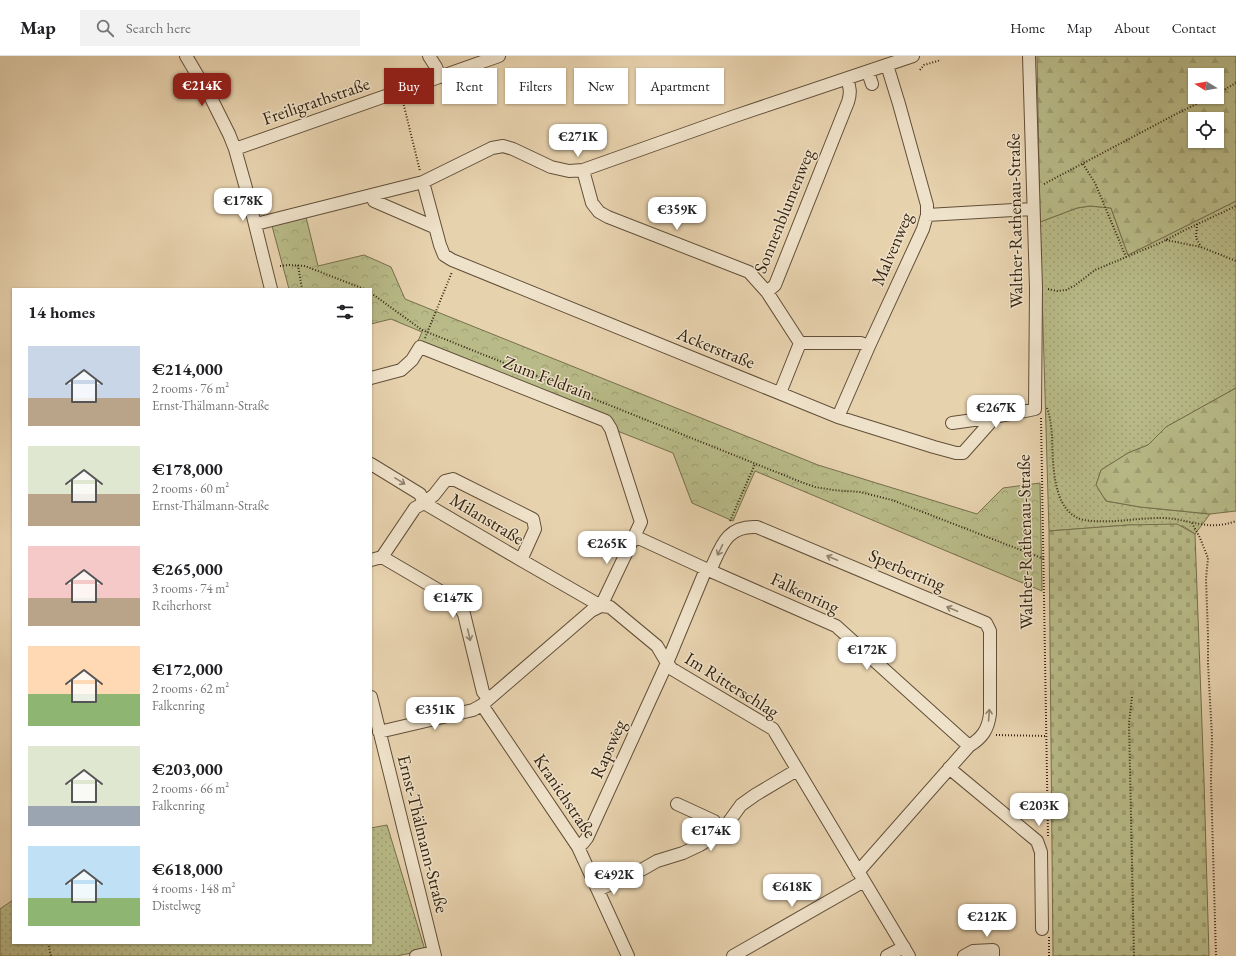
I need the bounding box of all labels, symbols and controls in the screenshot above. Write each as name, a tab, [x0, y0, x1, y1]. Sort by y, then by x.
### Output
search box	[80, 10, 360, 46]
text: Map	[20, 15, 56, 40]
icon: search	[94, 17, 116, 39]
text: Search here	[126, 18, 191, 37]
text: Home	[1010, 19, 1045, 37]
text: Map	[1067, 19, 1092, 37]
text: About	[1114, 19, 1150, 37]
text: Contact	[1172, 19, 1216, 37]
chip: Buy	[384, 68, 434, 104]
chip: Rent	[442, 68, 497, 104]
chip: Filters	[505, 68, 566, 104]
chip: New	[574, 68, 628, 104]
chip: Apartment	[636, 68, 724, 104]
north arrow	[1188, 68, 1224, 104]
map controls	[1188, 68, 1224, 148]
street label: Freiligrathstraße	[259, 71, 373, 130]
pin: €214K	[174, 73, 230, 107]
text: €214K	[182, 77, 222, 94]
button: locate	[1188, 112, 1224, 148]
pin: €271K	[550, 124, 606, 158]
text: €271K	[558, 128, 598, 145]
street label: Walther-Rathenau-Straße	[1001, 133, 1028, 309]
street label: Sonnenblumenweg	[748, 145, 819, 277]
pin: €178K	[215, 188, 271, 222]
text: €178K	[223, 192, 263, 209]
pin: €359K	[649, 197, 705, 231]
text: €359K	[657, 201, 697, 218]
street label: Malvenweg	[866, 208, 917, 289]
text: 14 homes	[28, 301, 95, 323]
icon: filters	[334, 301, 356, 323]
street label: Ackerstraße	[673, 321, 759, 374]
street label: Zum Feldrain	[500, 350, 597, 405]
text: €214,000	[152, 358, 223, 380]
icon: home	[60, 362, 108, 410]
text: 2 rooms · 76 m²	[152, 380, 229, 397]
pin: €267K	[968, 395, 1024, 429]
text: Ernst-Thälmann-Straße	[152, 397, 269, 414]
text: €267K	[976, 399, 1016, 416]
street label: Walther-Rathenau-Straße	[1011, 454, 1038, 630]
text: €178,000	[152, 458, 223, 480]
icon: home	[60, 462, 108, 510]
one-way arrow	[394, 478, 406, 486]
text: 2 rooms · 60 m²	[152, 480, 229, 497]
street label: Milanstraße	[446, 487, 528, 550]
text: Ernst-Thälmann-Straße	[152, 497, 269, 514]
pin: €265K	[579, 531, 635, 565]
text: €265K	[587, 535, 627, 552]
street label: Sperberring	[866, 543, 949, 596]
one-way arrow	[716, 544, 723, 556]
one-way arrow	[827, 554, 839, 562]
text: €265,000	[152, 558, 223, 580]
icon: home	[60, 562, 108, 610]
street label: Falkenring	[767, 567, 843, 618]
text: 3 rooms · 74 m²	[152, 580, 229, 597]
pin: €147K	[425, 585, 481, 619]
text: €147K	[433, 589, 473, 606]
text: Reiherhorst	[152, 597, 211, 614]
one-way arrow	[947, 604, 959, 612]
one-way arrow	[466, 628, 474, 641]
pin: €172K	[839, 637, 895, 671]
text: €172K	[847, 641, 887, 658]
street label: Im Ritterschlag	[681, 646, 784, 723]
text: €172,000	[152, 658, 223, 680]
icon: home	[60, 662, 108, 710]
text: 2 rooms · 62 m²	[152, 680, 229, 697]
text: Falkenring	[152, 697, 205, 714]
pin: €351K	[407, 697, 463, 731]
text: €351K	[415, 701, 455, 718]
one-way arrow	[986, 709, 993, 722]
street label: Rapsweg	[584, 716, 631, 782]
street label: Kranichstraße	[529, 749, 602, 842]
street label: Ernst-Thälmann-Straße	[393, 752, 454, 915]
text: €203,000	[152, 758, 223, 780]
icon: home	[60, 762, 108, 810]
text: 2 rooms · 66 m²	[152, 780, 229, 797]
pin: €203K	[1011, 793, 1067, 827]
text: Falkenring	[152, 797, 205, 814]
text: €203K	[1019, 797, 1059, 814]
pin: €174K	[683, 818, 739, 852]
text: €174K	[691, 822, 731, 839]
text: €618,000	[152, 858, 223, 880]
icon: home	[60, 862, 108, 910]
pin: €492K	[586, 862, 642, 896]
text: €492K	[594, 866, 634, 883]
pin: €618K	[764, 874, 820, 908]
text: €618K	[772, 878, 812, 895]
text: 4 rooms · 148 m²	[152, 880, 236, 897]
text: Distelweg	[152, 897, 201, 914]
pin: €212K	[959, 904, 1015, 938]
text: €212K	[967, 908, 1007, 925]

